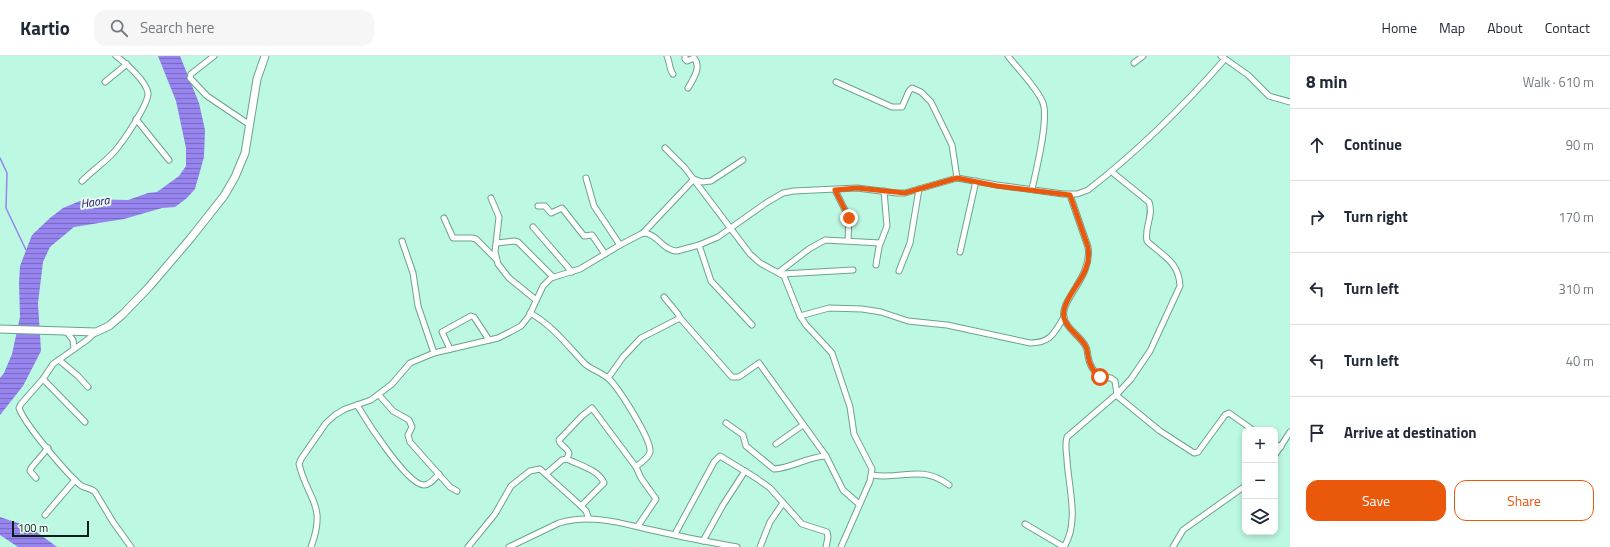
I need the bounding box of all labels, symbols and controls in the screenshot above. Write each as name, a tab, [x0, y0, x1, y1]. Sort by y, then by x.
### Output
search box	[94, 10, 374, 46]
text: Kartio	[20, 13, 70, 42]
text: Search here	[140, 16, 214, 39]
icon: search	[108, 17, 130, 39]
text: Home	[1382, 17, 1417, 38]
text: Map	[1439, 17, 1465, 38]
text: About	[1487, 17, 1523, 38]
text: Contact	[1545, 17, 1590, 38]
text: 8 min	[1306, 69, 1347, 95]
text: Walk · 610 m	[1523, 72, 1594, 92]
text: Continue	[1344, 133, 1402, 156]
icon: ahead	[1306, 134, 1328, 156]
text: 90 m	[1566, 135, 1594, 155]
water label: Haora	[79, 190, 112, 213]
text: Turn right	[1344, 205, 1408, 228]
icon: right	[1306, 206, 1328, 228]
text: 170 m	[1558, 207, 1594, 227]
route end	[840, 209, 858, 227]
text: Turn left	[1344, 277, 1399, 300]
icon: left	[1306, 278, 1328, 300]
text: 310 m	[1558, 279, 1594, 299]
text: Turn left	[1344, 349, 1399, 372]
icon: left	[1306, 350, 1328, 372]
text: 40 m	[1566, 351, 1594, 371]
route start	[1091, 368, 1109, 386]
text: Arrive at destination	[1344, 421, 1477, 444]
icon: arrive	[1306, 422, 1328, 444]
map controls	[1242, 427, 1278, 535]
button: +	[1242, 427, 1278, 463]
button: −	[1242, 463, 1278, 499]
button: Save	[1306, 480, 1446, 521]
button: Share	[1454, 480, 1594, 521]
button: layers	[1242, 499, 1278, 535]
scale bar	[12, 519, 89, 538]
text: 100 m	[18, 520, 48, 536]

